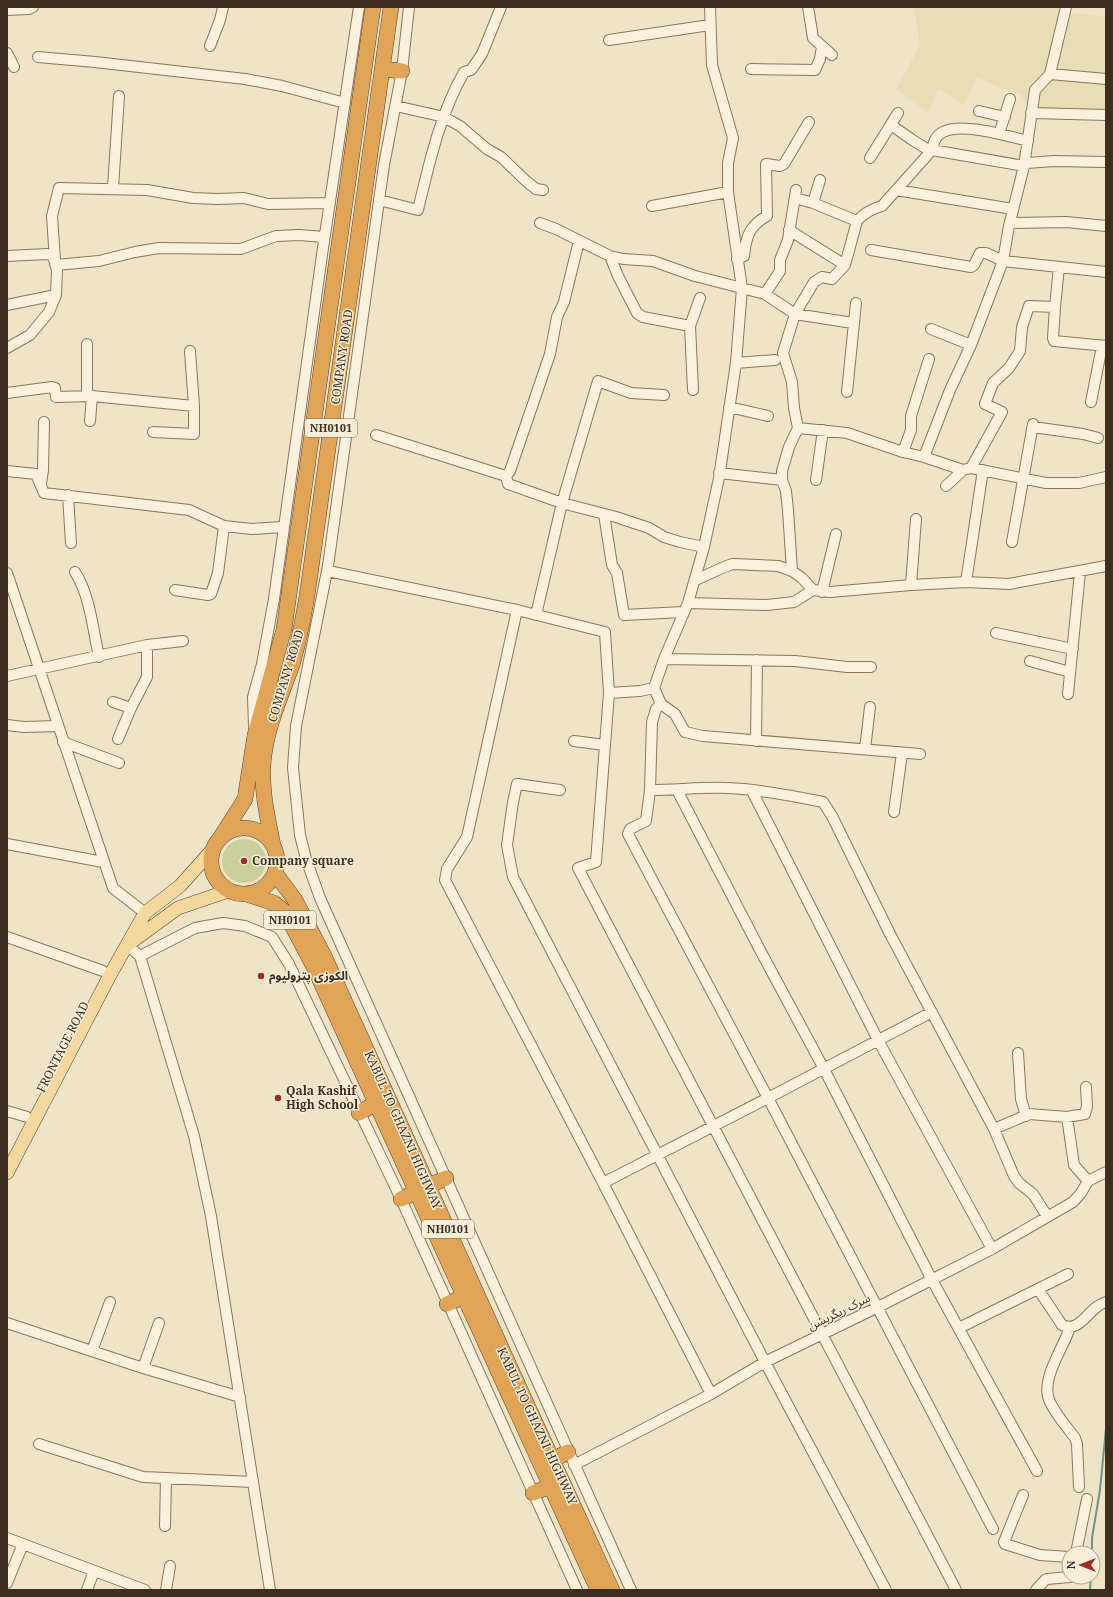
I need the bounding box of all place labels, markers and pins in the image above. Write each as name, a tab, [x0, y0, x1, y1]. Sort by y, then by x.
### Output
place label: Company square	[252, 852, 354, 869]
marker: Company square	[239, 856, 249, 866]
place label: الکوزی پترولیوم	[269, 967, 348, 985]
marker: الکوزی پترولیوم	[256, 971, 266, 981]
place label: Qala Kashif High School	[286, 1082, 359, 1113]
marker: Qala Kashif High School	[273, 1093, 283, 1103]

